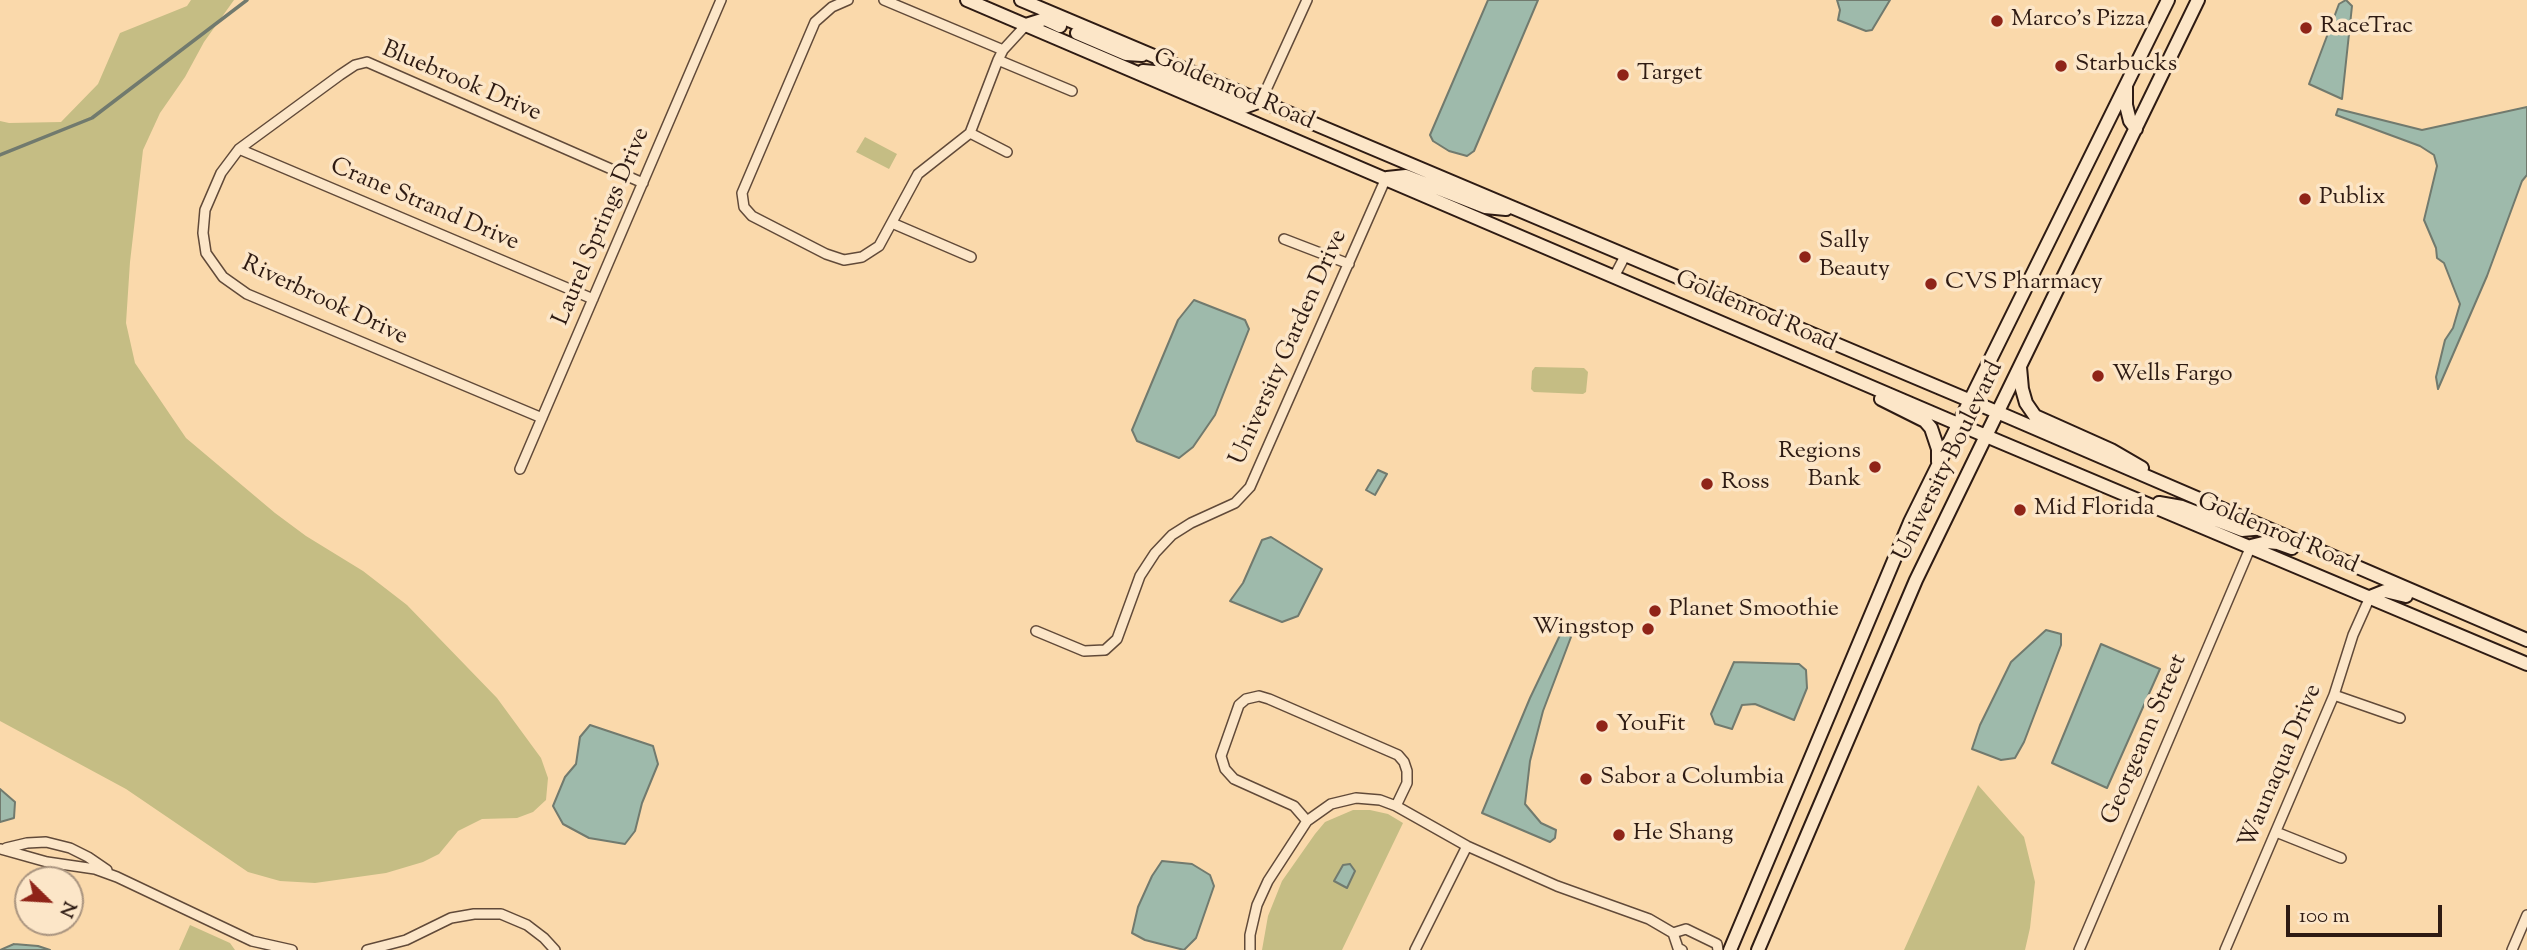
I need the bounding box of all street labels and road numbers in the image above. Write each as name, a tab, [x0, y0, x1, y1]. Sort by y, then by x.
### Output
street label: Bluebrook Drive	[377, 36, 545, 130]
street label: Goldenrod Road	[1148, 44, 1318, 138]
street label: Laurel Springs Drive	[548, 124, 658, 330]
street label: Crane Strand Drive	[325, 153, 523, 259]
street label: University Garden Drive	[1225, 226, 1355, 470]
street label: Riverbrook Drive	[236, 251, 412, 353]
street label: Goldenrod Road	[1670, 266, 1840, 360]
street label: University Boulevard	[1889, 357, 2011, 567]
street label: Goldenrod Road	[2192, 488, 2362, 582]
street label: Georgeann Street	[2097, 651, 2195, 829]
street label: Waunaqua Drive	[2234, 681, 2330, 853]

